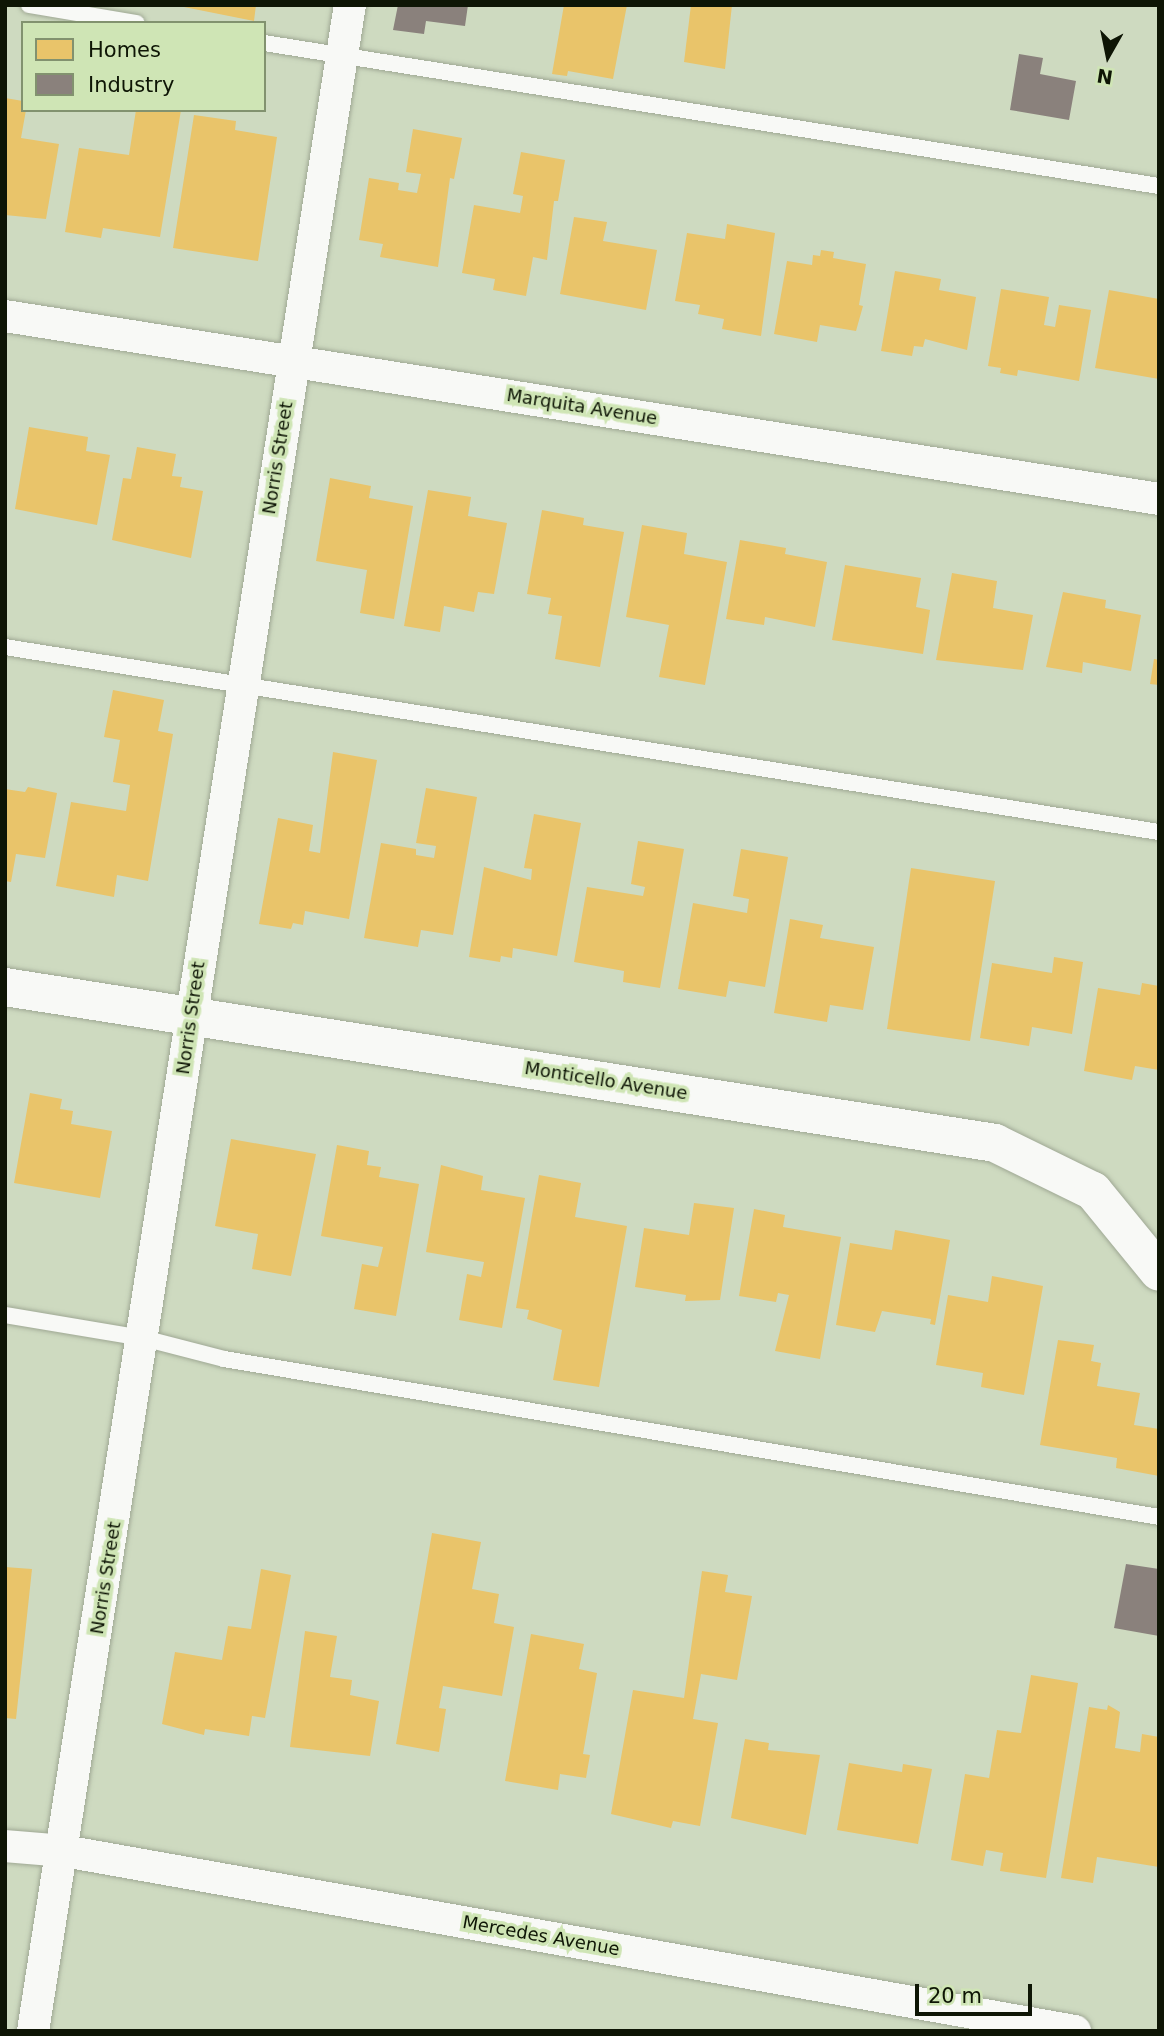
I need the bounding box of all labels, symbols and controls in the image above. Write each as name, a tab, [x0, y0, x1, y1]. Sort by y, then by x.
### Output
legend	[21, 21, 266, 112]
north arrow	[1073, 21, 1143, 91]
text: Homes	[88, 38, 161, 62]
text: N	[1095, 65, 1114, 89]
text: Industry	[88, 73, 174, 97]
street label: Marquita Avenue	[505, 384, 659, 430]
street label: Norris Street	[258, 400, 298, 516]
street label: Norris Street	[172, 960, 210, 1076]
street label: Monticello Avenue	[523, 1057, 689, 1105]
street label: Norris Street	[86, 1520, 126, 1636]
street label: Mercedes Avenue	[461, 1912, 621, 1960]
scale bar	[919, 1969, 1036, 2013]
text: 20 m	[928, 1984, 982, 2008]

